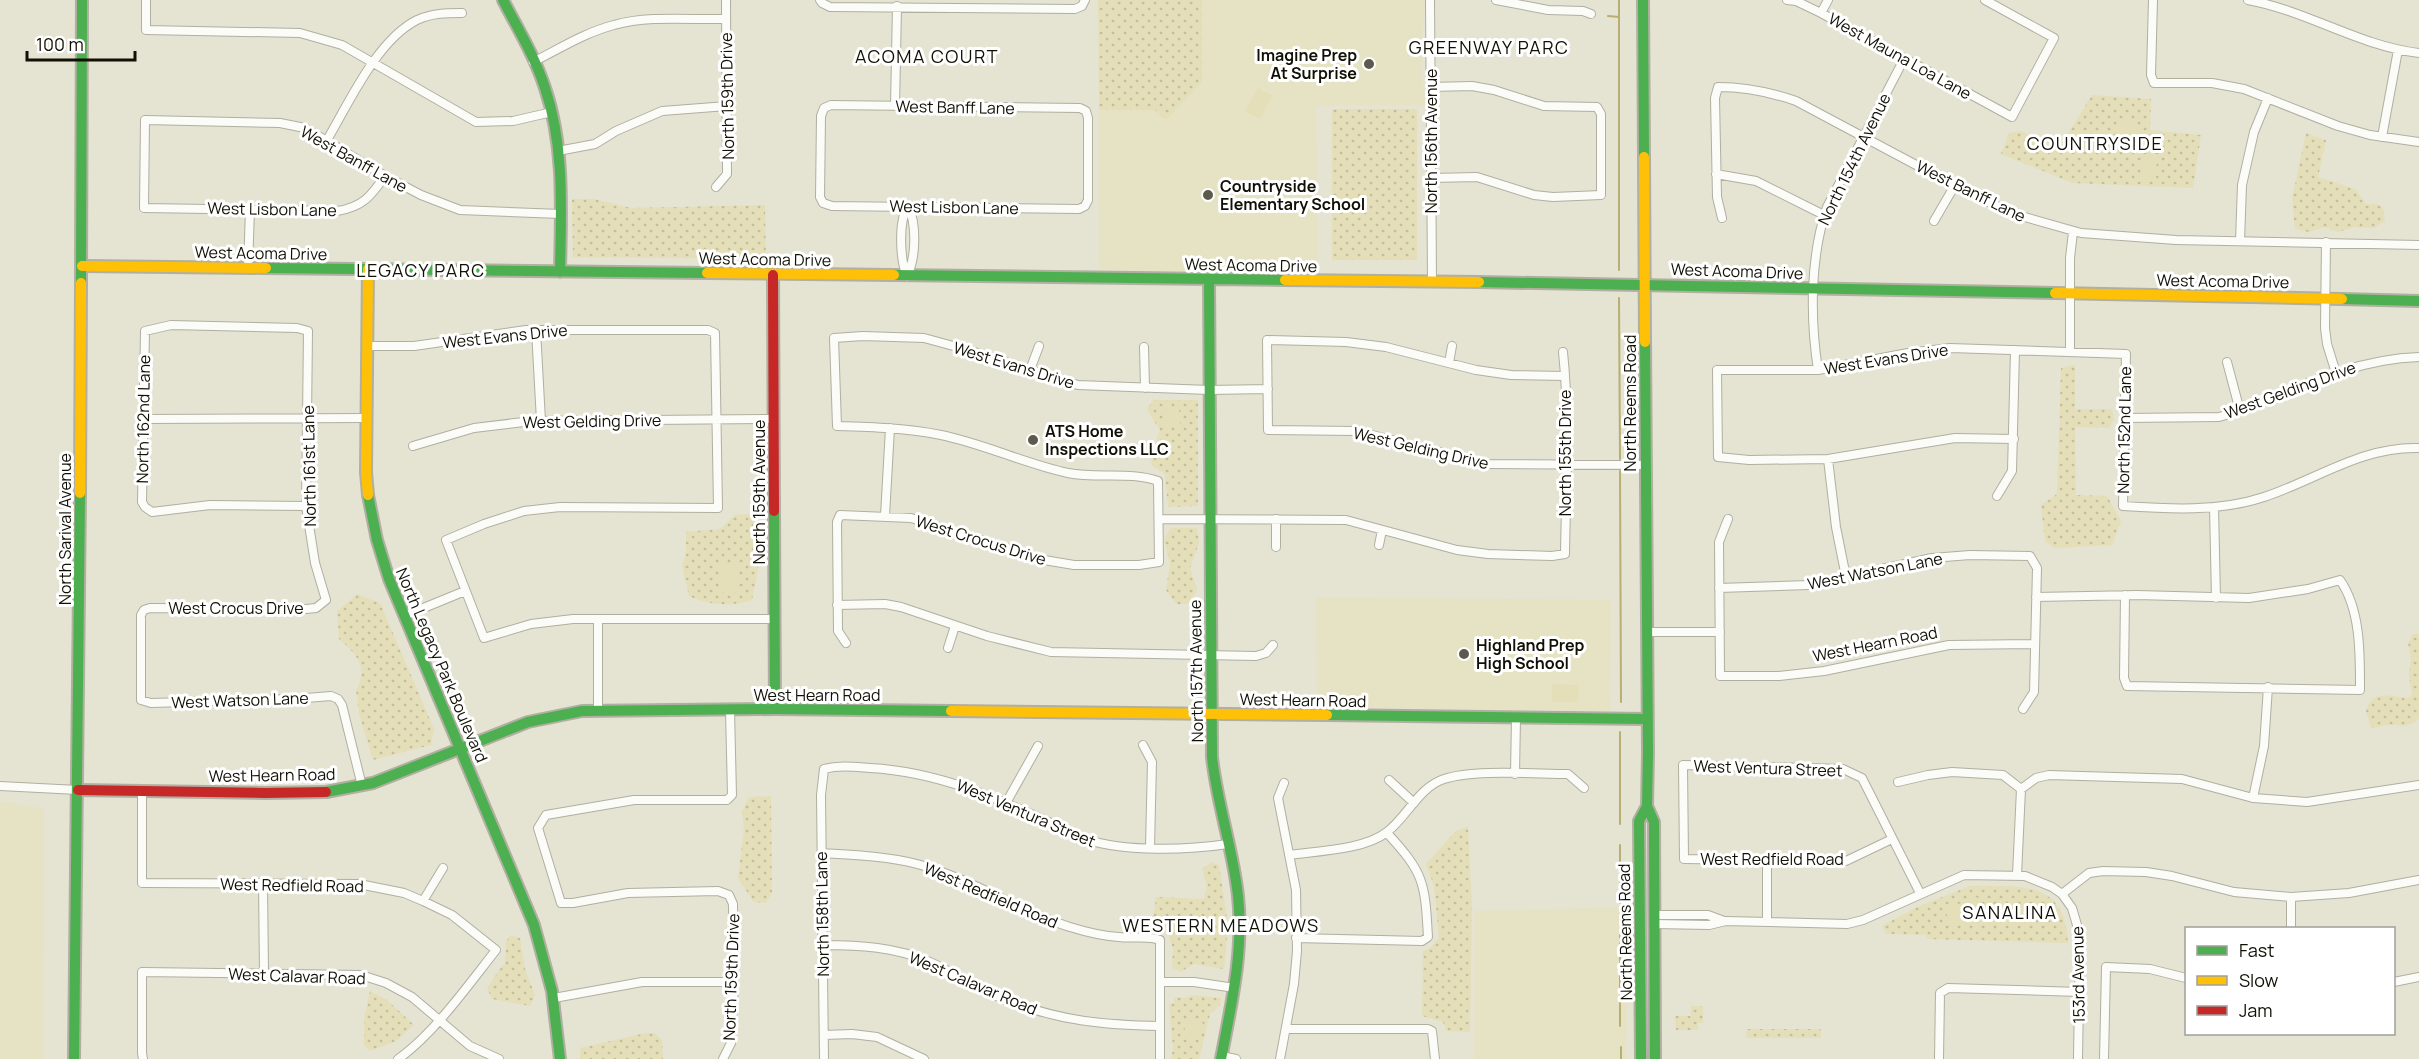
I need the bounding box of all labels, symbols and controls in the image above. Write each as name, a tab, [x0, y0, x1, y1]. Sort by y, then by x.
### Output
street label: West Mauna Loa Lane	[1825, 7, 1975, 105]
scale bar	[27, 24, 135, 62]
text: 100 m	[36, 32, 84, 56]
street label: North 159th Drive	[715, 32, 739, 160]
district label: GREENWAY PARC	[1409, 35, 1569, 59]
district label: ACOMA COURT	[855, 44, 999, 68]
place label: Imagine Prep At Surprise	[1256, 44, 1357, 84]
marker: Imagine Prep At Surprise	[1362, 57, 1376, 71]
street label: North 156th Avenue	[1420, 69, 1442, 213]
street label: North 154th Avenue	[1813, 89, 1895, 229]
street label: West Banff Lane	[895, 95, 1015, 119]
street label: West Banff Lane	[297, 120, 411, 198]
district label: COUNTRYSIDE	[2027, 131, 2163, 155]
street label: West Banff Lane	[1913, 155, 2029, 227]
place label: Countryside Elementary School	[1220, 175, 1365, 215]
marker: Countryside Elementary School	[1201, 188, 1215, 202]
street label: West Lisbon Lane	[889, 195, 1019, 219]
street label: West Lisbon Lane	[207, 197, 337, 221]
street label: West Acoma Drive	[194, 241, 328, 265]
street label: West Acoma Drive	[698, 247, 832, 271]
street label: West Acoma Drive	[1184, 253, 1318, 277]
district label: LEGACY PARC	[356, 258, 486, 282]
street label: West Acoma Drive	[1670, 258, 1804, 284]
street label: West Acoma Drive	[2156, 269, 2290, 293]
street label: West Evans Drive	[441, 318, 569, 354]
street label: North Reems Road	[1619, 335, 1641, 471]
street label: West Evans Drive	[951, 336, 1077, 394]
street label: West Evans Drive	[1822, 338, 1950, 380]
street label: North 162nd Lane	[131, 355, 155, 483]
street label: West Gelding Drive	[2221, 356, 2359, 424]
street label: North 152nd Lane	[2112, 366, 2136, 494]
street label: North 155th Drive	[1554, 390, 1576, 516]
street label: North 161st Lane	[297, 405, 321, 527]
street label: West Gelding Drive	[523, 409, 661, 433]
street label: North 159th Avenue	[748, 420, 770, 564]
place label: ATS Home Inspections LLC	[1045, 420, 1169, 460]
street label: West Gelding Drive	[1351, 422, 1491, 474]
marker: ATS Home Inspections LLC	[1026, 433, 1040, 447]
street label: North Sarival Avenue	[54, 453, 76, 605]
street label: West Crocus Drive	[913, 510, 1049, 570]
street label: West Watson Lane	[1805, 547, 1945, 595]
street label: North Legacy Park Boulevard	[391, 564, 493, 766]
street label: West Crocus Drive	[168, 597, 304, 619]
street label: North 157th Avenue	[1184, 599, 1208, 743]
street label: West Hearn Road	[1811, 621, 1939, 667]
place label: Highland Prep High School	[1476, 634, 1584, 674]
marker: Highland Prep High School	[1457, 647, 1471, 661]
street label: West Hearn Road	[754, 684, 880, 706]
street label: West Watson Lane	[171, 687, 309, 713]
street label: West Hearn Road	[1239, 688, 1367, 712]
street label: West Ventura Street	[1693, 754, 1843, 782]
street label: West Hearn Road	[208, 763, 336, 787]
street label: West Ventura Street	[953, 774, 1099, 852]
street label: West Redfield Road	[1700, 848, 1844, 870]
street label: North 158th Lane	[810, 851, 834, 977]
street label: West Redfield Road	[921, 857, 1061, 933]
street label: North Reems Road	[1613, 863, 1637, 1001]
street label: West Redfield Road	[220, 873, 364, 897]
district label: SANALINA	[1962, 900, 2058, 924]
street label: North 159th Drive	[718, 913, 744, 1041]
district label: WESTERN MEADOWS	[1122, 913, 1320, 937]
street label: 153rd Avenue	[2066, 926, 2090, 1024]
legend	[2185, 927, 2395, 1035]
text: Fast	[2239, 938, 2274, 962]
street label: West Calavar Road	[905, 946, 1041, 1020]
street label: West Calavar Road	[228, 963, 366, 989]
text: Slow	[2239, 968, 2279, 992]
text: Jam	[2239, 998, 2273, 1022]

